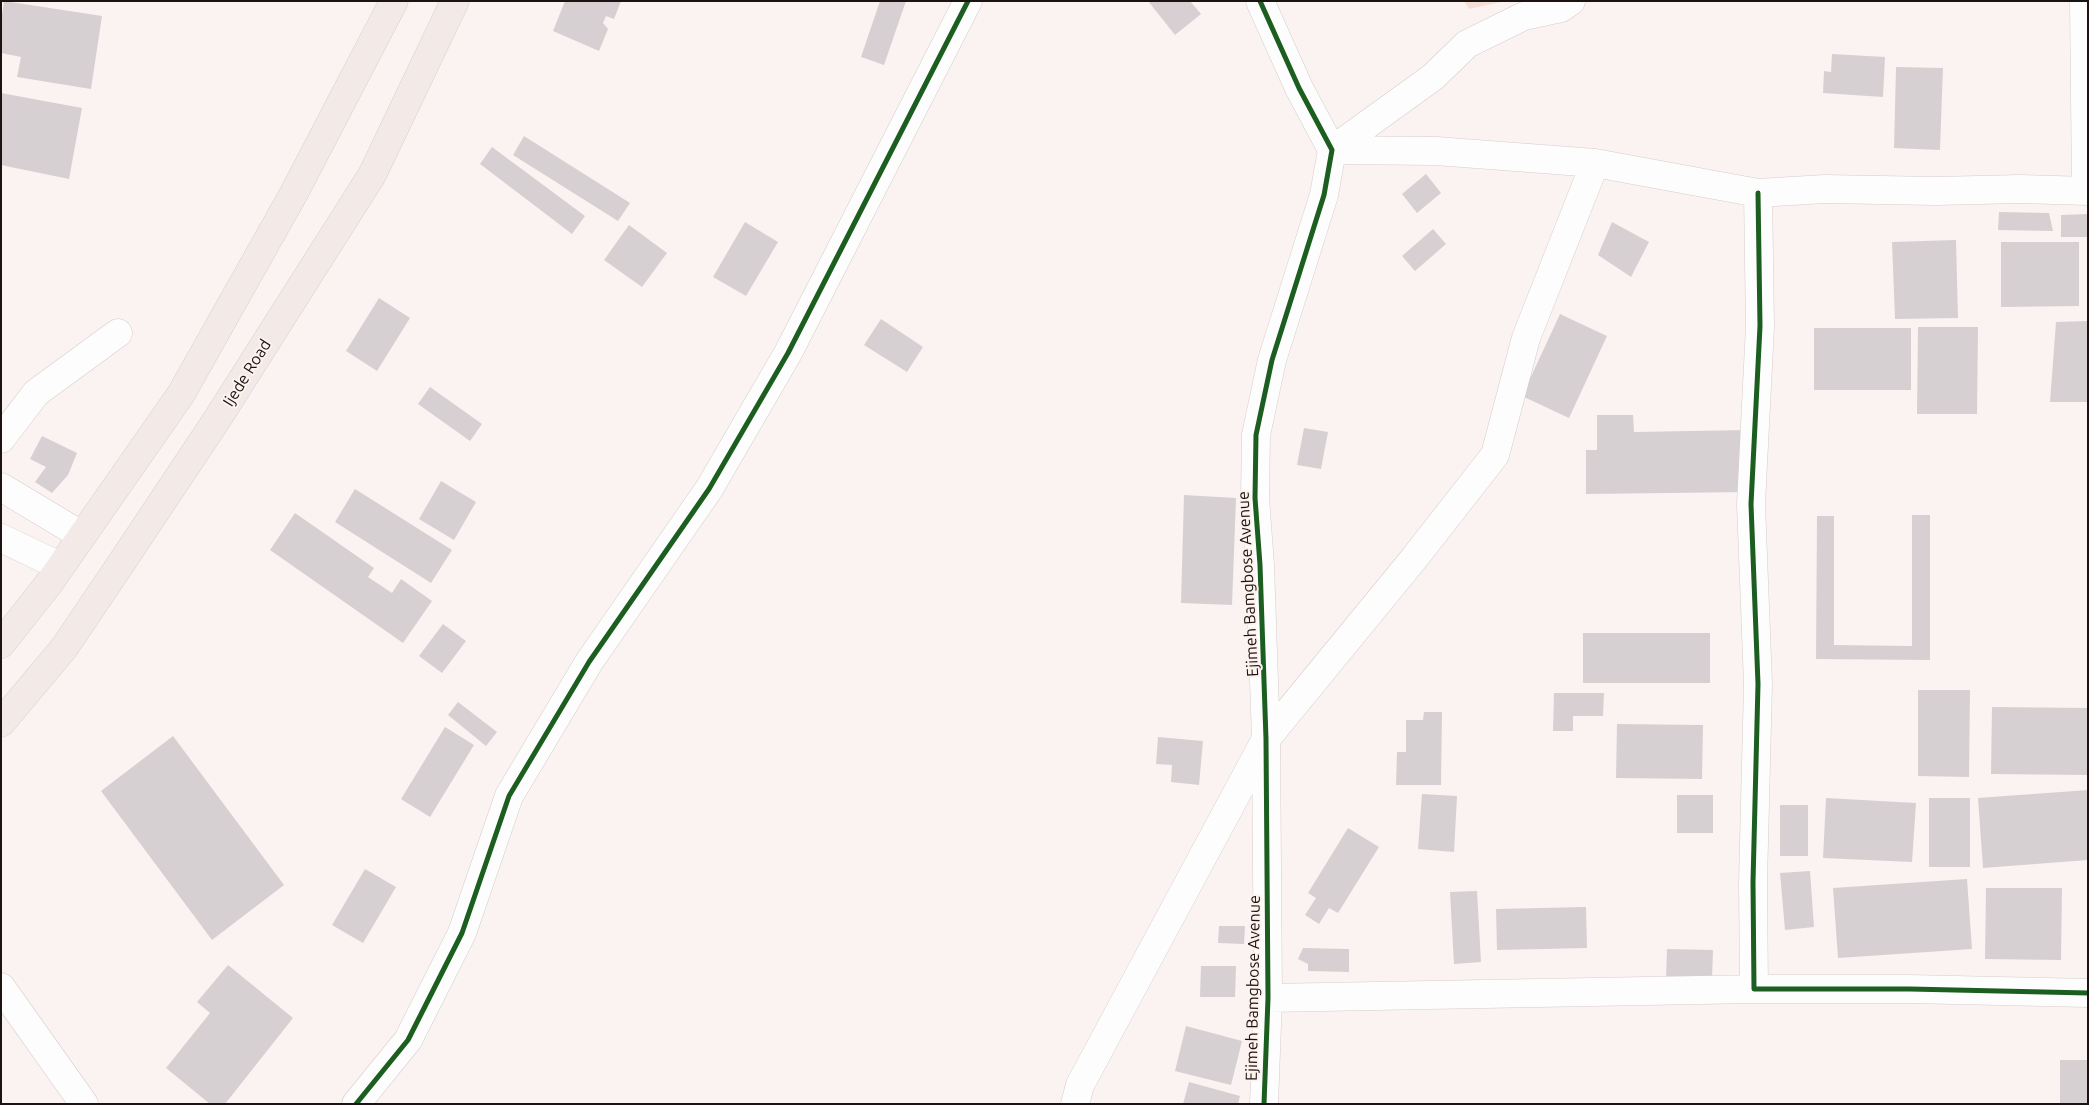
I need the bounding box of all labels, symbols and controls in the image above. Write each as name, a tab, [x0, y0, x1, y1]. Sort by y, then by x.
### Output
street label: Ijede Road	[219, 336, 275, 410]
street label: Ejimeh Bamgbose Avenue	[1234, 491, 1262, 677]
street label: Ejimeh Bamgbose Avenue	[1242, 895, 1264, 1081]

